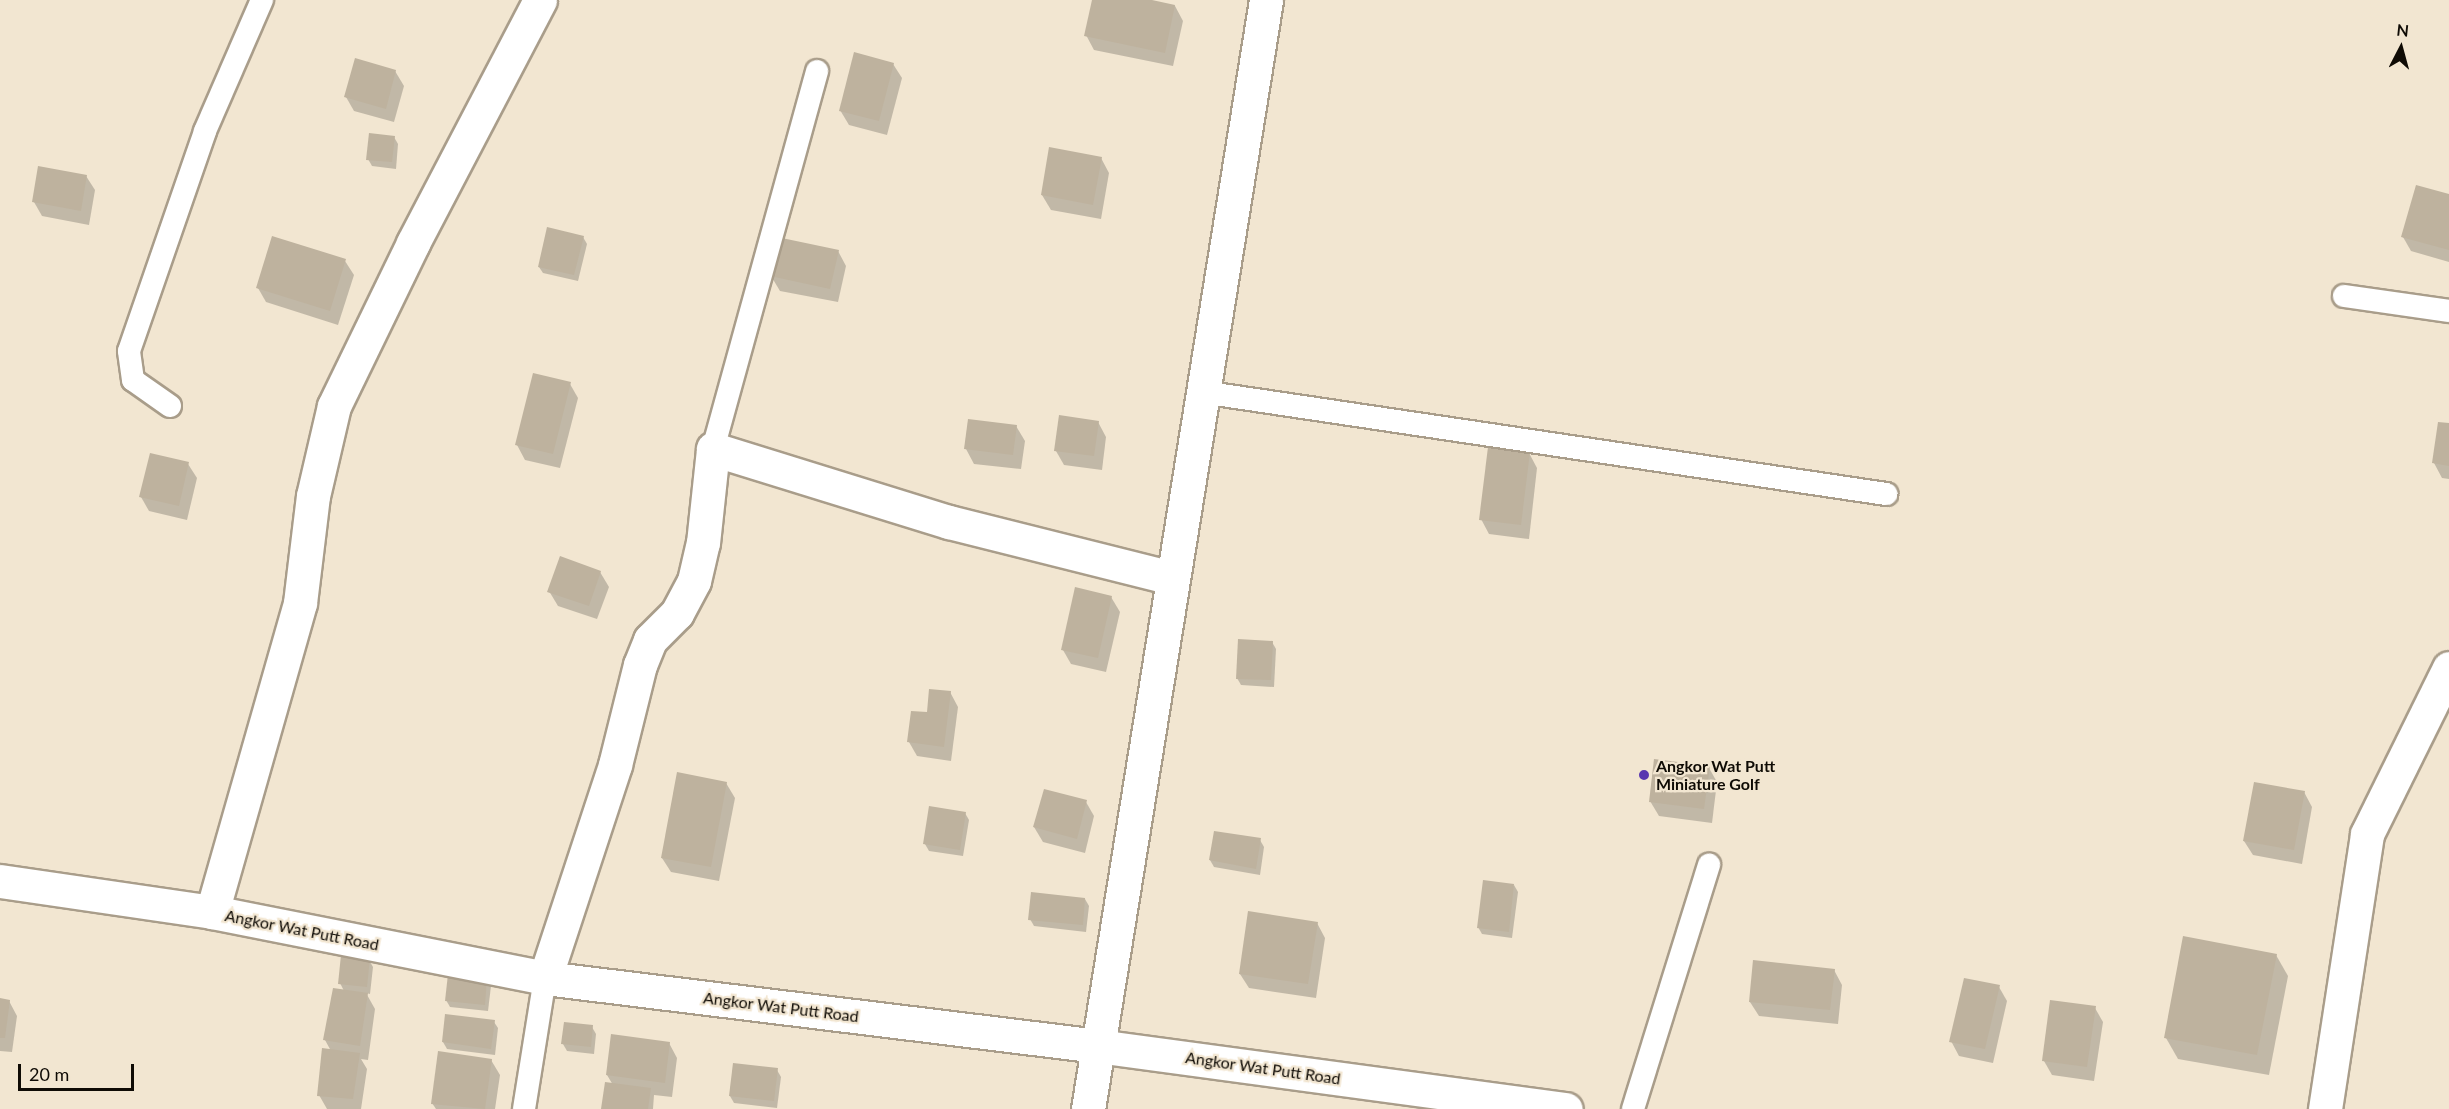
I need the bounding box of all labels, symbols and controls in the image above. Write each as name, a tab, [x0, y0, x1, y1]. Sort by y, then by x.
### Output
north arrow	[2371, 18, 2431, 78]
text: N	[2396, 20, 2410, 40]
place label: Angkor Wat Putt Miniature Golf	[1656, 756, 1776, 794]
marker: Angkor Wat Putt Miniature Golf	[1637, 768, 1651, 782]
street label: Angkor Wat Putt Road	[223, 906, 381, 954]
street label: Angkor Wat Putt Road	[702, 988, 860, 1026]
street label: Angkor Wat Putt Road	[1184, 1048, 1342, 1088]
scale bar	[21, 1052, 136, 1090]
text: 20 m	[29, 1063, 69, 1085]

